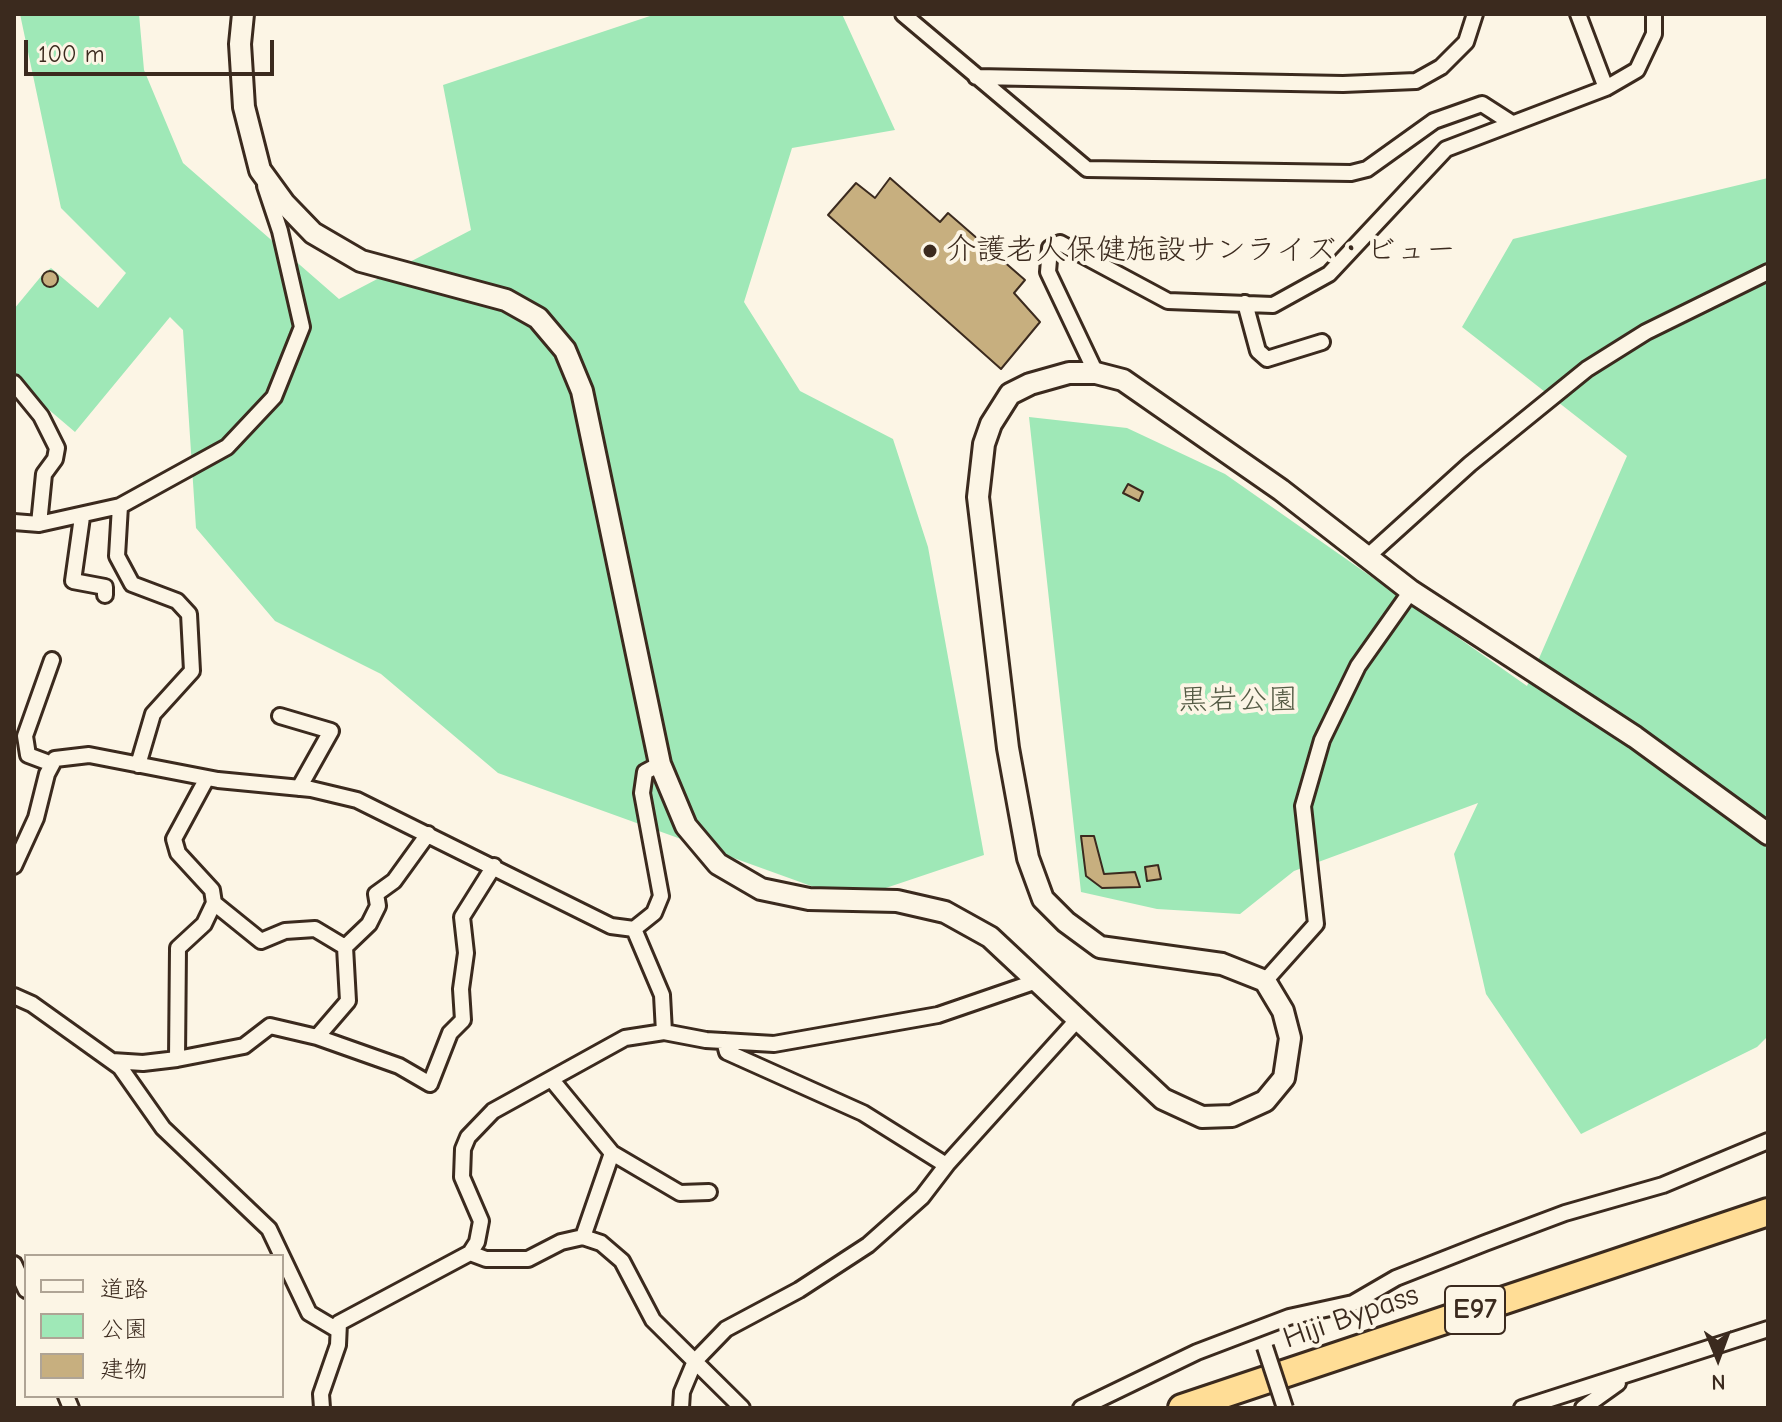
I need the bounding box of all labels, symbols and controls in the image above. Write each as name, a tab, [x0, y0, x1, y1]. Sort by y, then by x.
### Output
scale bar	[28, 24, 278, 74]
text: 100 m	[38, 40, 105, 68]
place label: 介護老人保健施設サンライズ・ビュー	[946, 233, 1456, 269]
marker: 介護老人保健施設サンライズ・ビュー	[921, 242, 939, 260]
park label: 黒岩公園	[1178, 683, 1298, 719]
legend	[24, 1254, 284, 1398]
text: 道路	[100, 1275, 148, 1303]
street label: Hiji Bypass	[1279, 1277, 1423, 1357]
road number: E97	[1445, 1286, 1505, 1334]
text: 公園	[100, 1315, 148, 1343]
north arrow	[1678, 1318, 1758, 1398]
text: 建物	[100, 1355, 148, 1383]
text: N	[1711, 1369, 1726, 1395]

